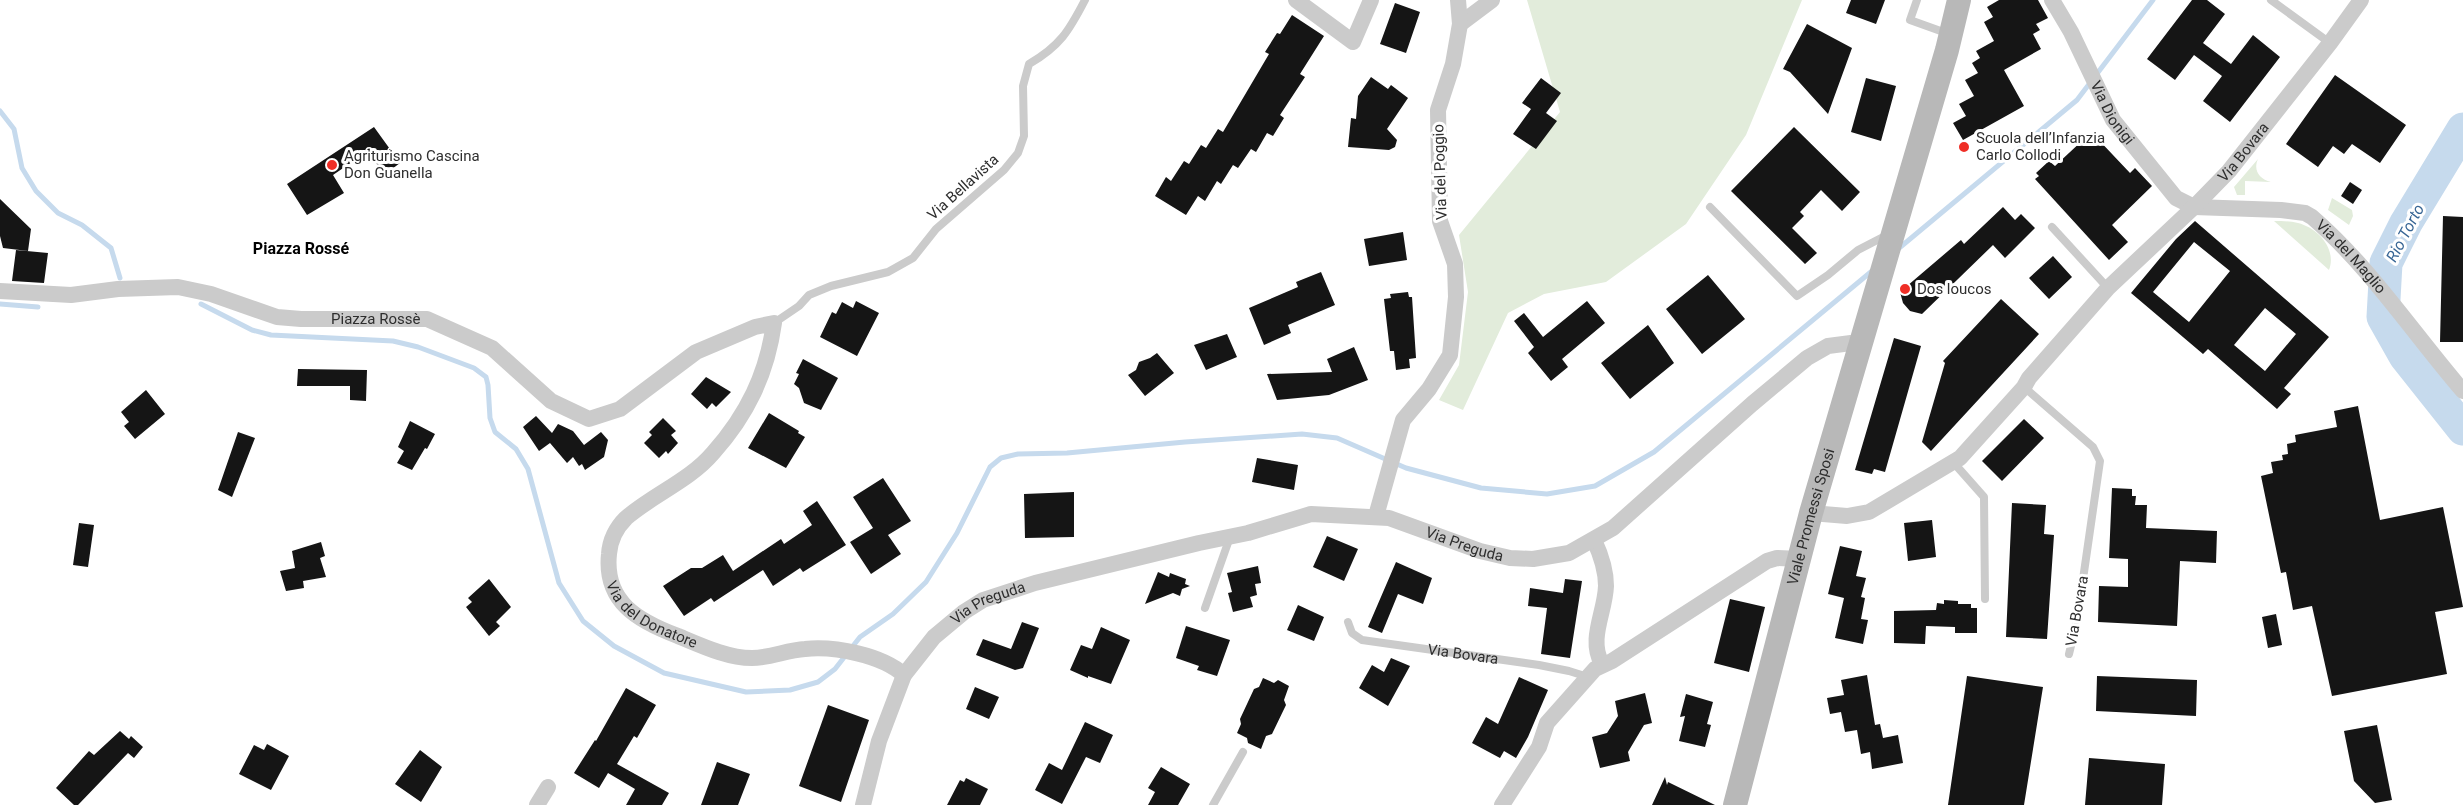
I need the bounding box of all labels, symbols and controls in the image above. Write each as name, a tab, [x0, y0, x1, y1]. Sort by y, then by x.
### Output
street label: Via Dionigi	[2087, 78, 2138, 148]
street label: Via Bovara	[2214, 119, 2273, 186]
street label: Via del Poggio	[1429, 124, 1451, 220]
place label: Scuola dell’Infanzia Carlo Collodi	[1976, 129, 2105, 164]
marker: Scuola dell’Infanzia Carlo Collodi	[1957, 140, 1971, 154]
place label: Agriturismo Cascina Don Guanella	[344, 147, 480, 182]
street label: Via Bellavista	[924, 150, 1002, 224]
marker: Agriturismo Cascina Don Guanella	[325, 158, 339, 172]
water label: Rio Torto	[2382, 201, 2428, 265]
street label: Via del Maglio	[2312, 216, 2390, 297]
district label: Piazza Rossé	[253, 239, 350, 258]
place label: Dos loucos	[1917, 280, 1991, 298]
marker: Dos loucos	[1898, 282, 1912, 296]
street label: Piazza Rossè	[331, 310, 420, 328]
street label: Viale Promessi Sposi	[1784, 446, 1838, 587]
street label: Via Preguda	[1423, 523, 1505, 565]
street label: Via Bovara	[2062, 574, 2092, 648]
street label: Via del Donatore	[602, 578, 700, 652]
street label: Via Preguda	[947, 578, 1028, 628]
street label: Via Bovara	[1427, 640, 1500, 668]

